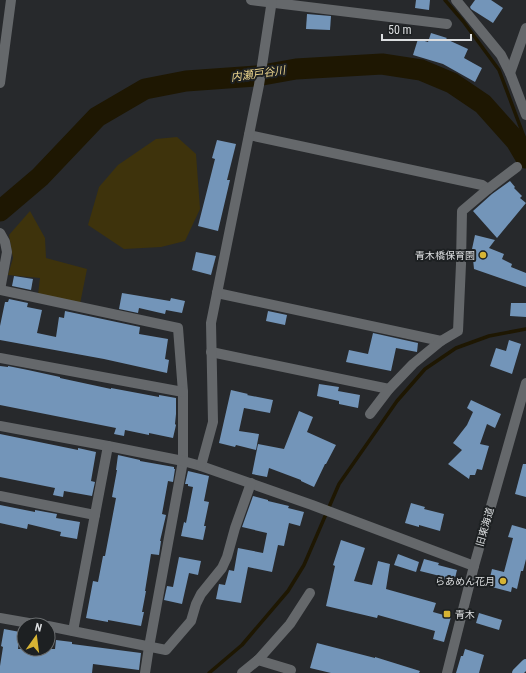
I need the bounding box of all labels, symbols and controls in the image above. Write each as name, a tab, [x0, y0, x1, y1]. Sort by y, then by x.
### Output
scale bar	[382, 16, 471, 42]
text: 50 m	[388, 23, 412, 37]
water label: 内瀬戸谷川	[230, 64, 287, 84]
place label: 青木橋保育園	[415, 250, 475, 261]
marker: 青木橋保育園	[478, 250, 488, 260]
street label: 旧東海道	[474, 506, 496, 548]
place label: らあめん花月	[435, 576, 495, 587]
marker: らあめん花月	[498, 576, 508, 586]
marker: 青木	[442, 609, 452, 619]
place label: 青木	[455, 609, 475, 620]
north arrow	[16, 617, 56, 657]
text: N	[33, 621, 43, 635]

